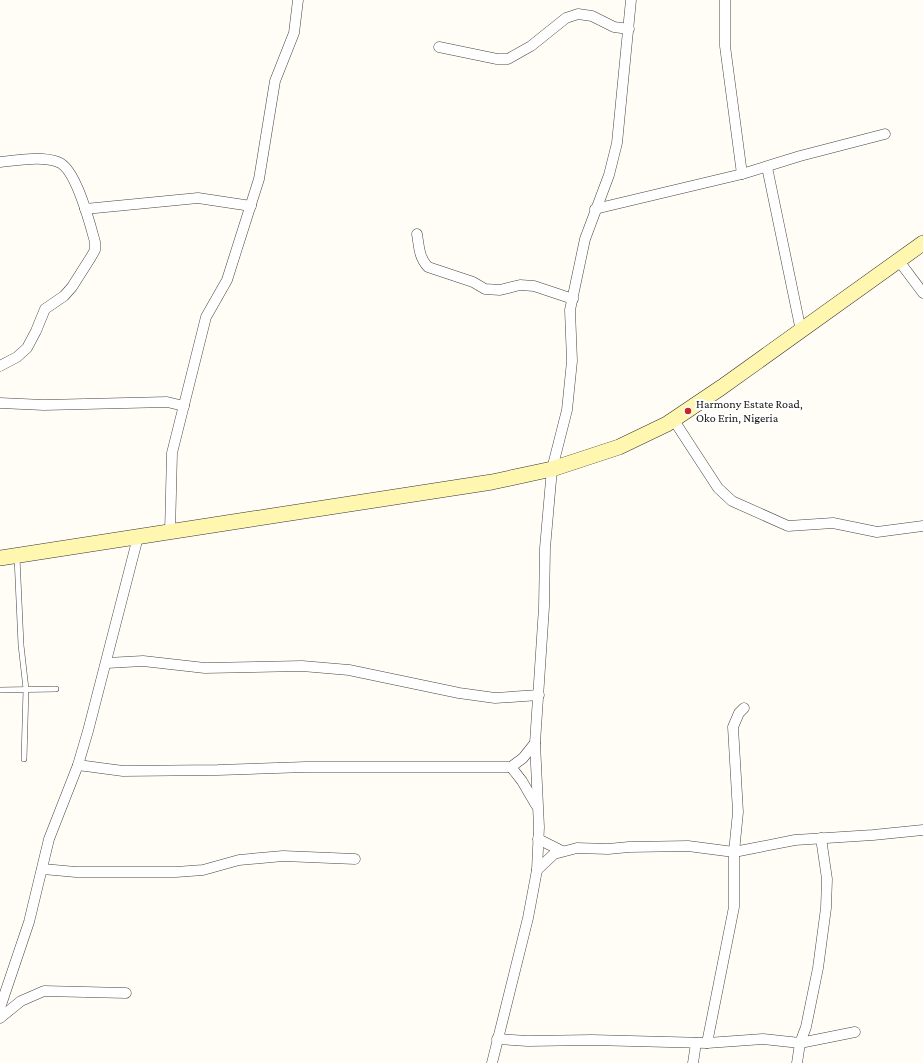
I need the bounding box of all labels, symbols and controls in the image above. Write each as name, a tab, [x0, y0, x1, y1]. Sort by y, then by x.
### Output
place label: Harmony Estate Road, Oko Erin, Nigeria	[696, 397, 803, 425]
marker: Harmony Estate Road, Oko Erin, Nigeria	[683, 406, 693, 416]

